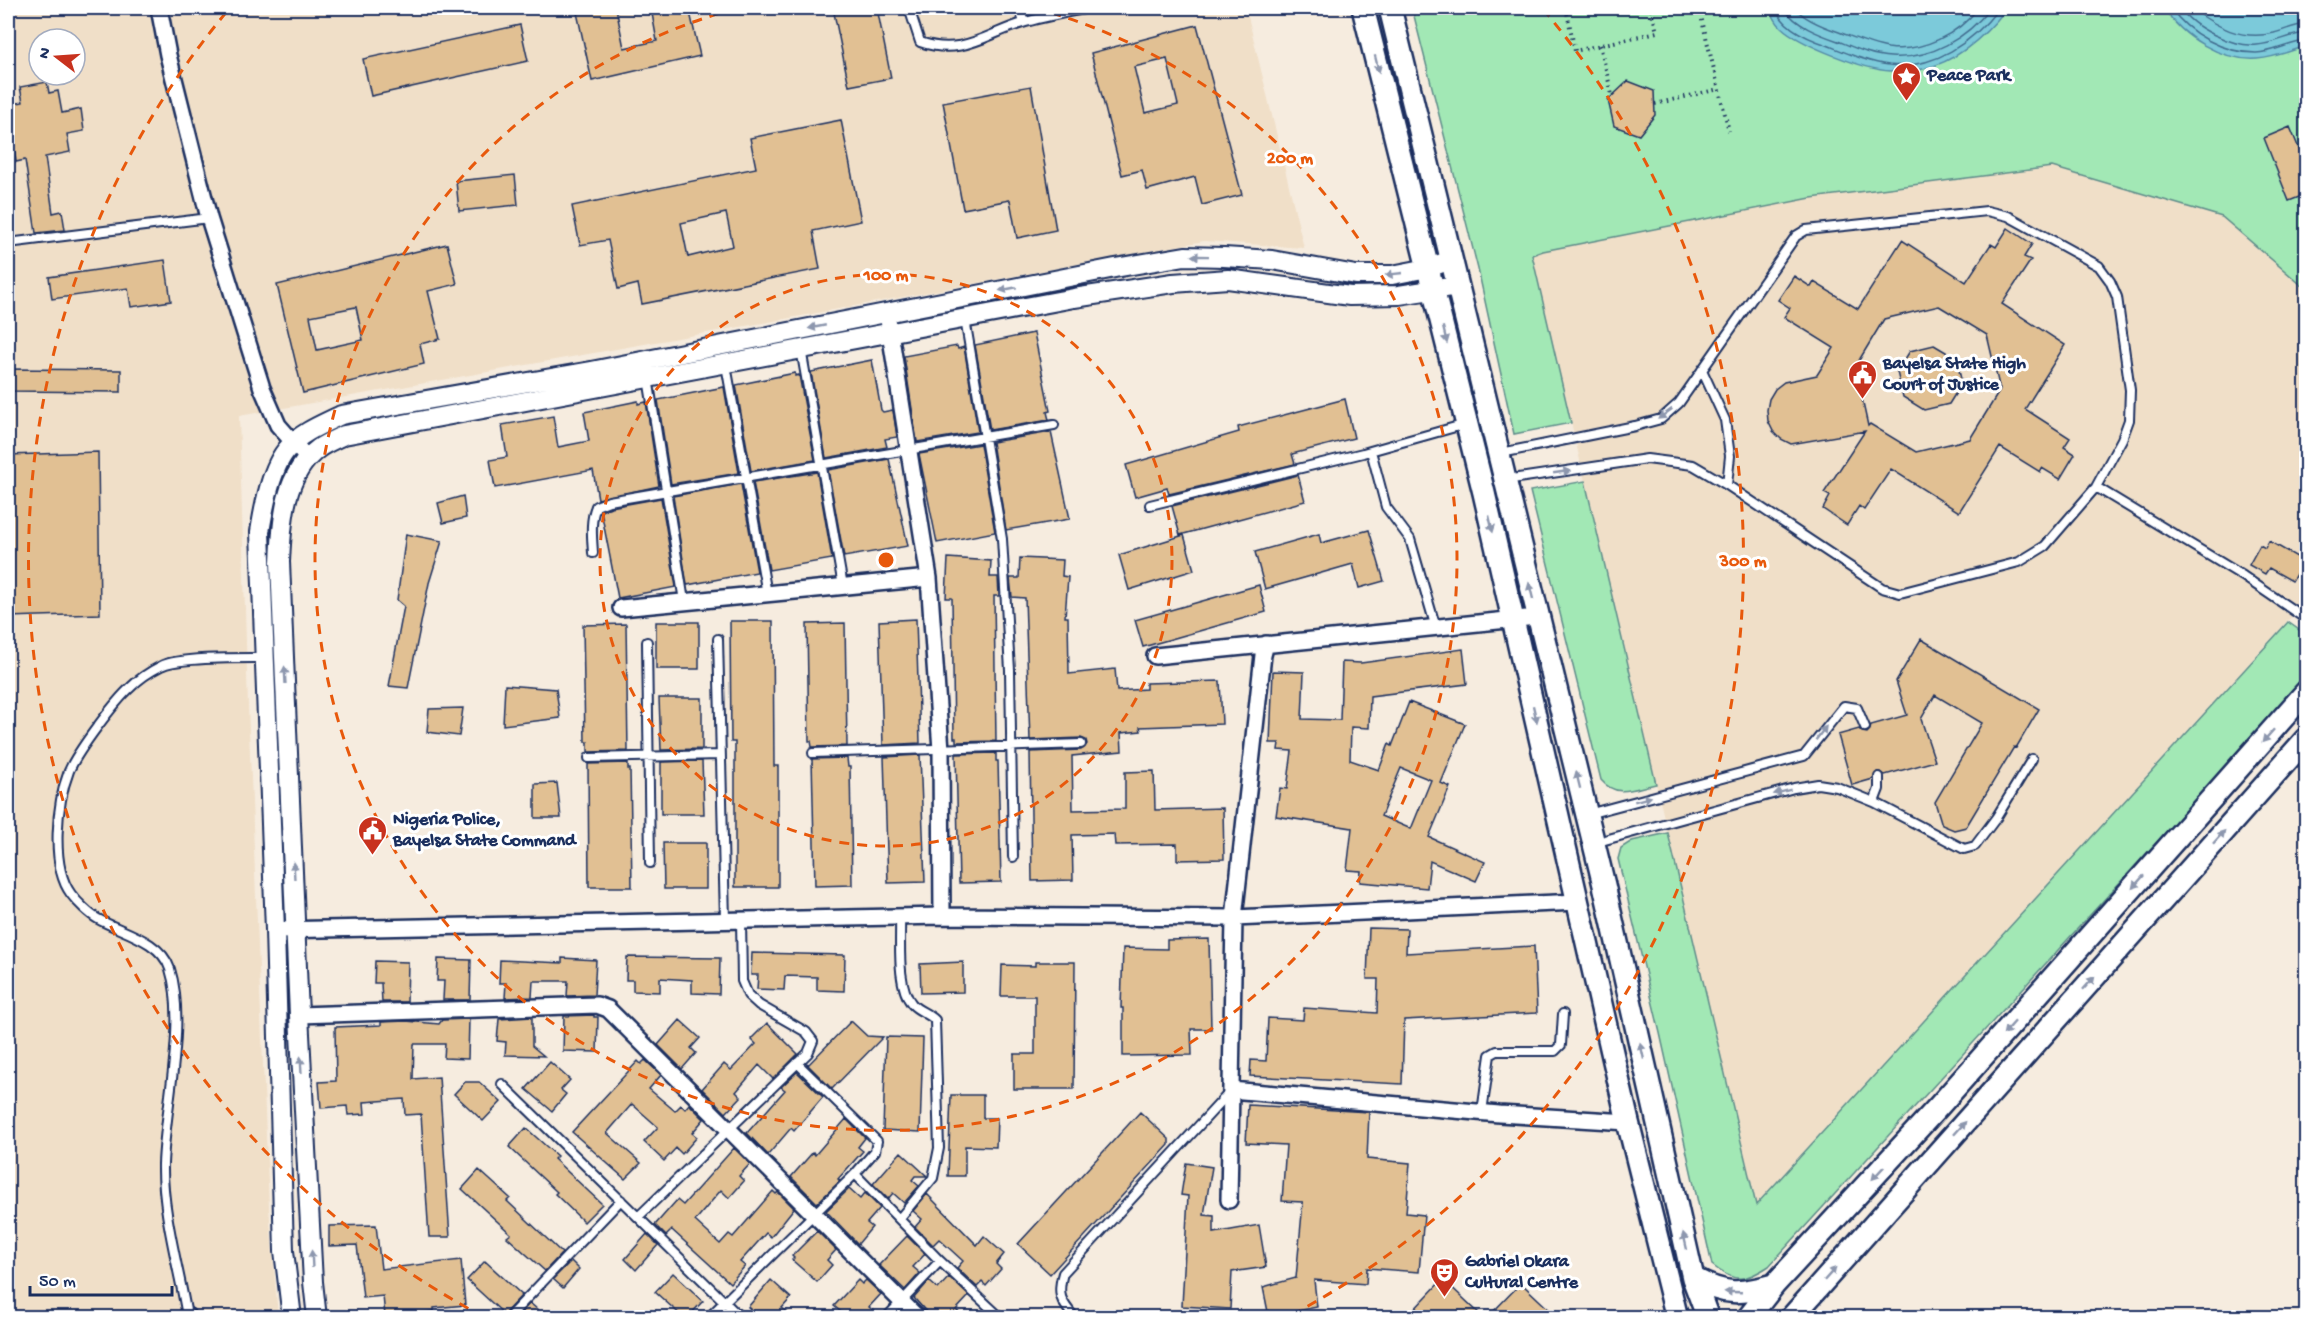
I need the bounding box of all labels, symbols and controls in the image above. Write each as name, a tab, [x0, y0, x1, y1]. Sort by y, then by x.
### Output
north arrow	[27, 27, 87, 87]
text: N	[35, 45, 57, 61]
one-way arrow	[1373, 55, 1383, 73]
place icon: Peace Park	[1890, 60, 1922, 102]
place label: Peace Park	[1926, 66, 2012, 87]
text: 200 m	[1267, 149, 1313, 170]
one-way arrow	[1191, 251, 1210, 261]
text: 100 m	[863, 266, 909, 287]
one-way arrow	[1384, 269, 1403, 279]
one-way arrow	[999, 285, 1018, 294]
one-way arrow	[807, 323, 826, 332]
one-way arrow	[1440, 326, 1450, 344]
place label: Bayelsa State High Court of Justice	[1882, 354, 2026, 396]
public building icon: Bayelsa State High Court of Justice	[1846, 358, 1878, 400]
one-way arrow	[1658, 408, 1674, 420]
one-way arrow	[1552, 467, 1571, 476]
one-way arrow	[1487, 515, 1496, 534]
centre of rings	[876, 550, 896, 570]
text: 300 m	[1719, 552, 1767, 573]
one-way arrow	[1525, 581, 1535, 600]
one-way arrow	[281, 665, 290, 684]
one-way arrow	[1531, 705, 1540, 724]
one-way arrow	[1815, 725, 1828, 741]
one-way arrow	[2262, 728, 2275, 743]
one-way arrow	[1573, 771, 1583, 789]
one-way arrow	[1773, 788, 1791, 797]
one-way arrow	[1634, 794, 1652, 803]
place label: Nigeria Police, Bayelsa State Command	[392, 810, 578, 852]
public building icon: Nigeria Police, Bayelsa State Command	[356, 814, 388, 856]
one-way arrow	[2212, 830, 2225, 845]
one-way arrow	[290, 860, 299, 879]
one-way arrow	[2132, 874, 2145, 889]
one-way arrow	[2082, 975, 2096, 990]
one-way arrow	[2003, 1020, 2016, 1035]
one-way arrow	[1637, 1042, 1646, 1061]
one-way arrow	[297, 1055, 306, 1074]
one-way arrow	[1953, 1121, 1966, 1136]
one-way arrow	[1871, 1165, 1885, 1180]
one-way arrow	[1680, 1232, 1690, 1251]
one-way arrow	[307, 1250, 316, 1269]
place label: Gabriel Okara Cultural Centre	[1464, 1252, 1579, 1294]
theatre icon: Gabriel Okara Cultural Centre	[1428, 1256, 1460, 1298]
scale bar	[30, 1259, 172, 1297]
one-way arrow	[1823, 1267, 1836, 1282]
text: 50 m	[39, 1272, 76, 1293]
one-way arrow	[1723, 1287, 1742, 1296]

